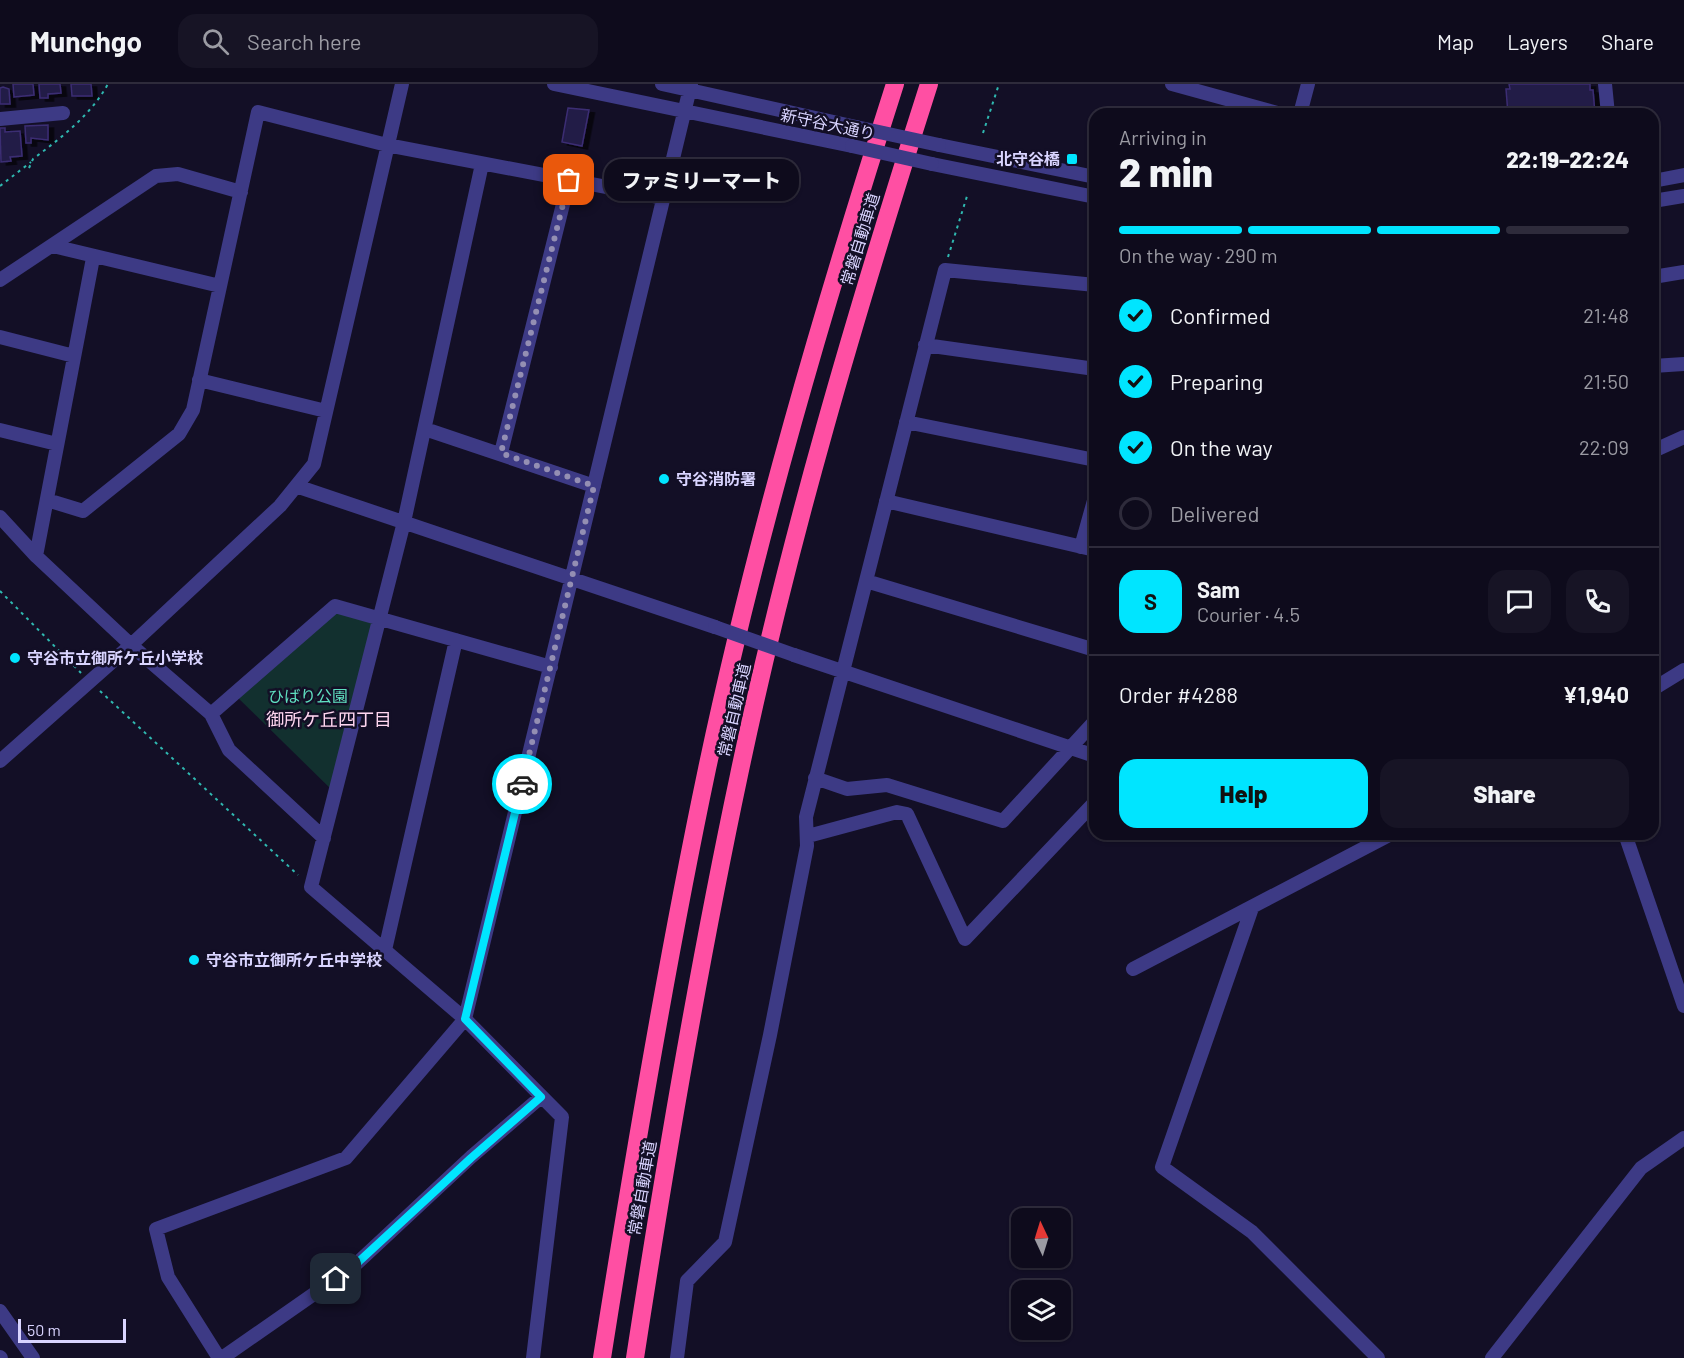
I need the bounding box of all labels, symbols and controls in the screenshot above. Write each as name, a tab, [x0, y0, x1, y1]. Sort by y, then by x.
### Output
search box	[178, 14, 598, 68]
text: Munchgo	[30, 24, 142, 58]
icon: search	[199, 25, 232, 58]
text: Search here	[247, 28, 361, 54]
text: Map	[1437, 29, 1474, 54]
text: Layers	[1507, 29, 1568, 54]
text: Share	[1601, 29, 1654, 54]
street label: 新守谷大通り	[779, 104, 877, 143]
text: Arriving in	[1119, 125, 1207, 149]
text: 22:19–22:24	[1506, 146, 1629, 172]
text: 2 min	[1119, 148, 1213, 195]
place label: 北守谷橋	[996, 149, 1060, 168]
marker: 北守谷橋	[1065, 152, 1079, 166]
pin	[543, 154, 594, 205]
callout: ファミリーマート	[605, 159, 800, 201]
icon: bag	[552, 163, 585, 196]
text: ファミリーマート	[622, 168, 782, 192]
street label: 常磐自動車道	[836, 190, 883, 288]
text: On the way · 290 m	[1119, 243, 1278, 267]
icon: check	[1119, 299, 1152, 332]
text: Confirmed	[1170, 302, 1270, 328]
text: 21:48	[1583, 303, 1629, 327]
icon: check	[1119, 365, 1152, 398]
text: Preparing	[1170, 368, 1263, 394]
text: 21:50	[1583, 369, 1629, 393]
icon: check	[1119, 431, 1152, 464]
text: On the way	[1170, 434, 1273, 460]
text: 22:09	[1579, 435, 1629, 459]
place label: 守谷消防署	[676, 469, 756, 488]
marker: 守谷消防署	[657, 472, 671, 486]
text: Delivered	[1170, 500, 1259, 526]
button: chat	[1488, 570, 1551, 633]
button: phone	[1566, 570, 1629, 633]
text: Sam	[1197, 576, 1240, 602]
text: S	[1144, 588, 1157, 614]
text: Courier · 4.5	[1197, 602, 1300, 626]
place label: 守谷市立御所ケ丘小学校	[27, 648, 203, 667]
marker: 守谷市立御所ケ丘小学校	[8, 651, 22, 665]
street label: 常磐自動車道	[713, 661, 754, 759]
text: Order #4288	[1119, 681, 1238, 707]
text: ¥1,940	[1563, 681, 1629, 707]
park label: ひばり公園	[268, 686, 348, 705]
district label: 御所ケ丘四丁目	[266, 708, 392, 730]
courier	[492, 754, 552, 814]
button: Help	[1119, 759, 1368, 828]
button: Share	[1380, 759, 1629, 828]
icon: car	[506, 768, 539, 801]
place label: 守谷市立御所ケ丘中学校	[206, 950, 382, 969]
marker: 守谷市立御所ケ丘中学校	[187, 953, 201, 967]
street label: 常磐自動車道	[624, 1139, 659, 1237]
north arrow	[1011, 1208, 1071, 1268]
map controls	[1011, 1208, 1071, 1340]
pin	[310, 1253, 361, 1304]
icon: home	[319, 1262, 352, 1295]
button: layers	[1011, 1280, 1071, 1340]
scale bar	[18, 1316, 126, 1344]
text: 50 m	[27, 1320, 61, 1339]

